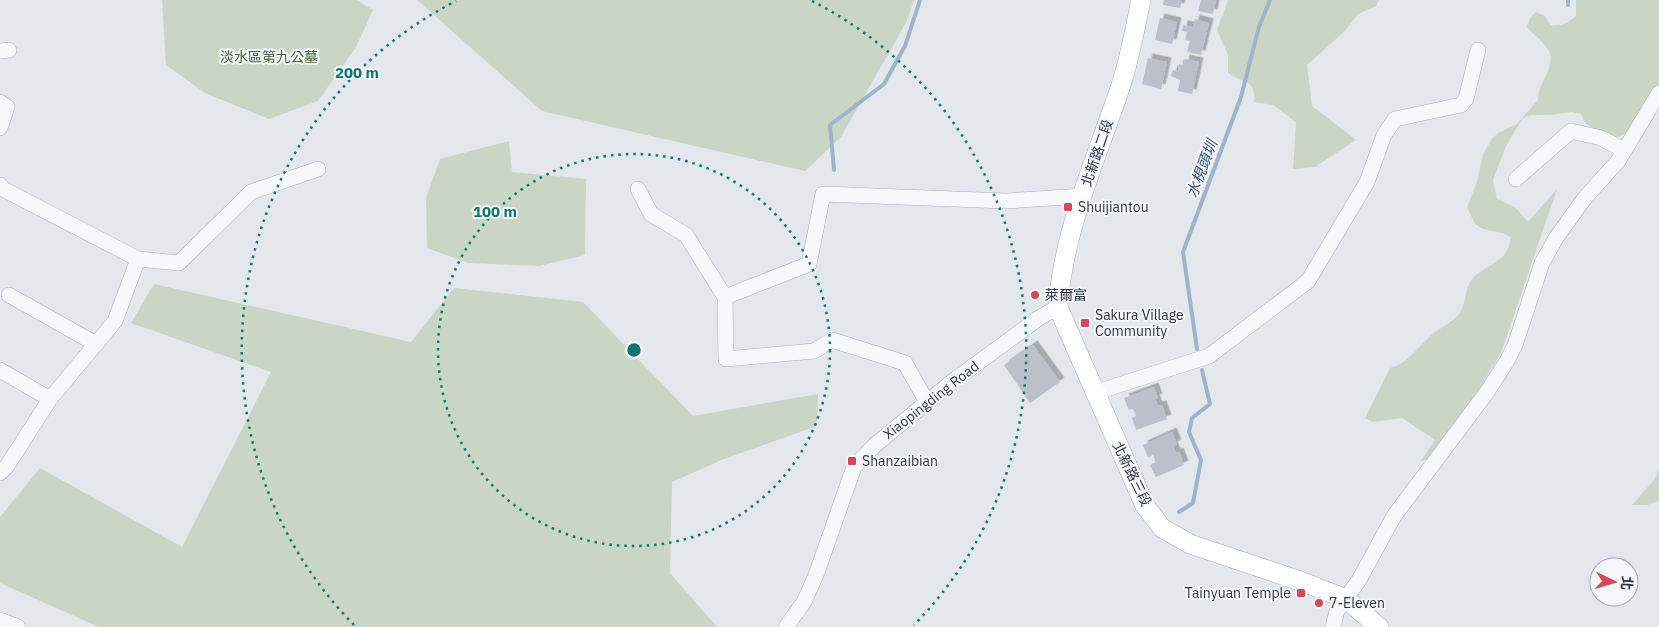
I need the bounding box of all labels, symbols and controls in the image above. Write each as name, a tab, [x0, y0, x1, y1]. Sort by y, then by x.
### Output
park label: 淡水區第九公墓	[220, 48, 318, 66]
text: 200 m	[335, 63, 379, 82]
street label: 北新路二段	[1077, 117, 1117, 189]
water label: 水梘頭圳	[1182, 136, 1222, 200]
place label: Shuijiantou	[1078, 198, 1149, 216]
marker: Shuijiantou	[1062, 201, 1074, 213]
text: 100 m	[473, 202, 517, 221]
place label: 萊爾富	[1045, 286, 1087, 304]
marker: 萊爾富	[1029, 289, 1041, 301]
place label: Sakura Village Community	[1095, 306, 1184, 340]
marker: Sakura Village Community	[1079, 317, 1091, 329]
centre of rings	[625, 341, 643, 359]
street label: Xiaopingding Road	[879, 357, 983, 443]
street label: 北新路三段	[1109, 439, 1155, 509]
place label: Shanzaibian	[862, 452, 938, 470]
marker: Shanzaibian	[846, 455, 858, 467]
north arrow	[1589, 557, 1639, 607]
text: 北	[1617, 575, 1637, 591]
place label: Tainyuan Temple	[1185, 584, 1291, 602]
marker: Tainyuan Temple	[1295, 587, 1307, 599]
place label: 7-Eleven	[1329, 594, 1385, 612]
marker: 7-Eleven	[1313, 597, 1325, 609]

